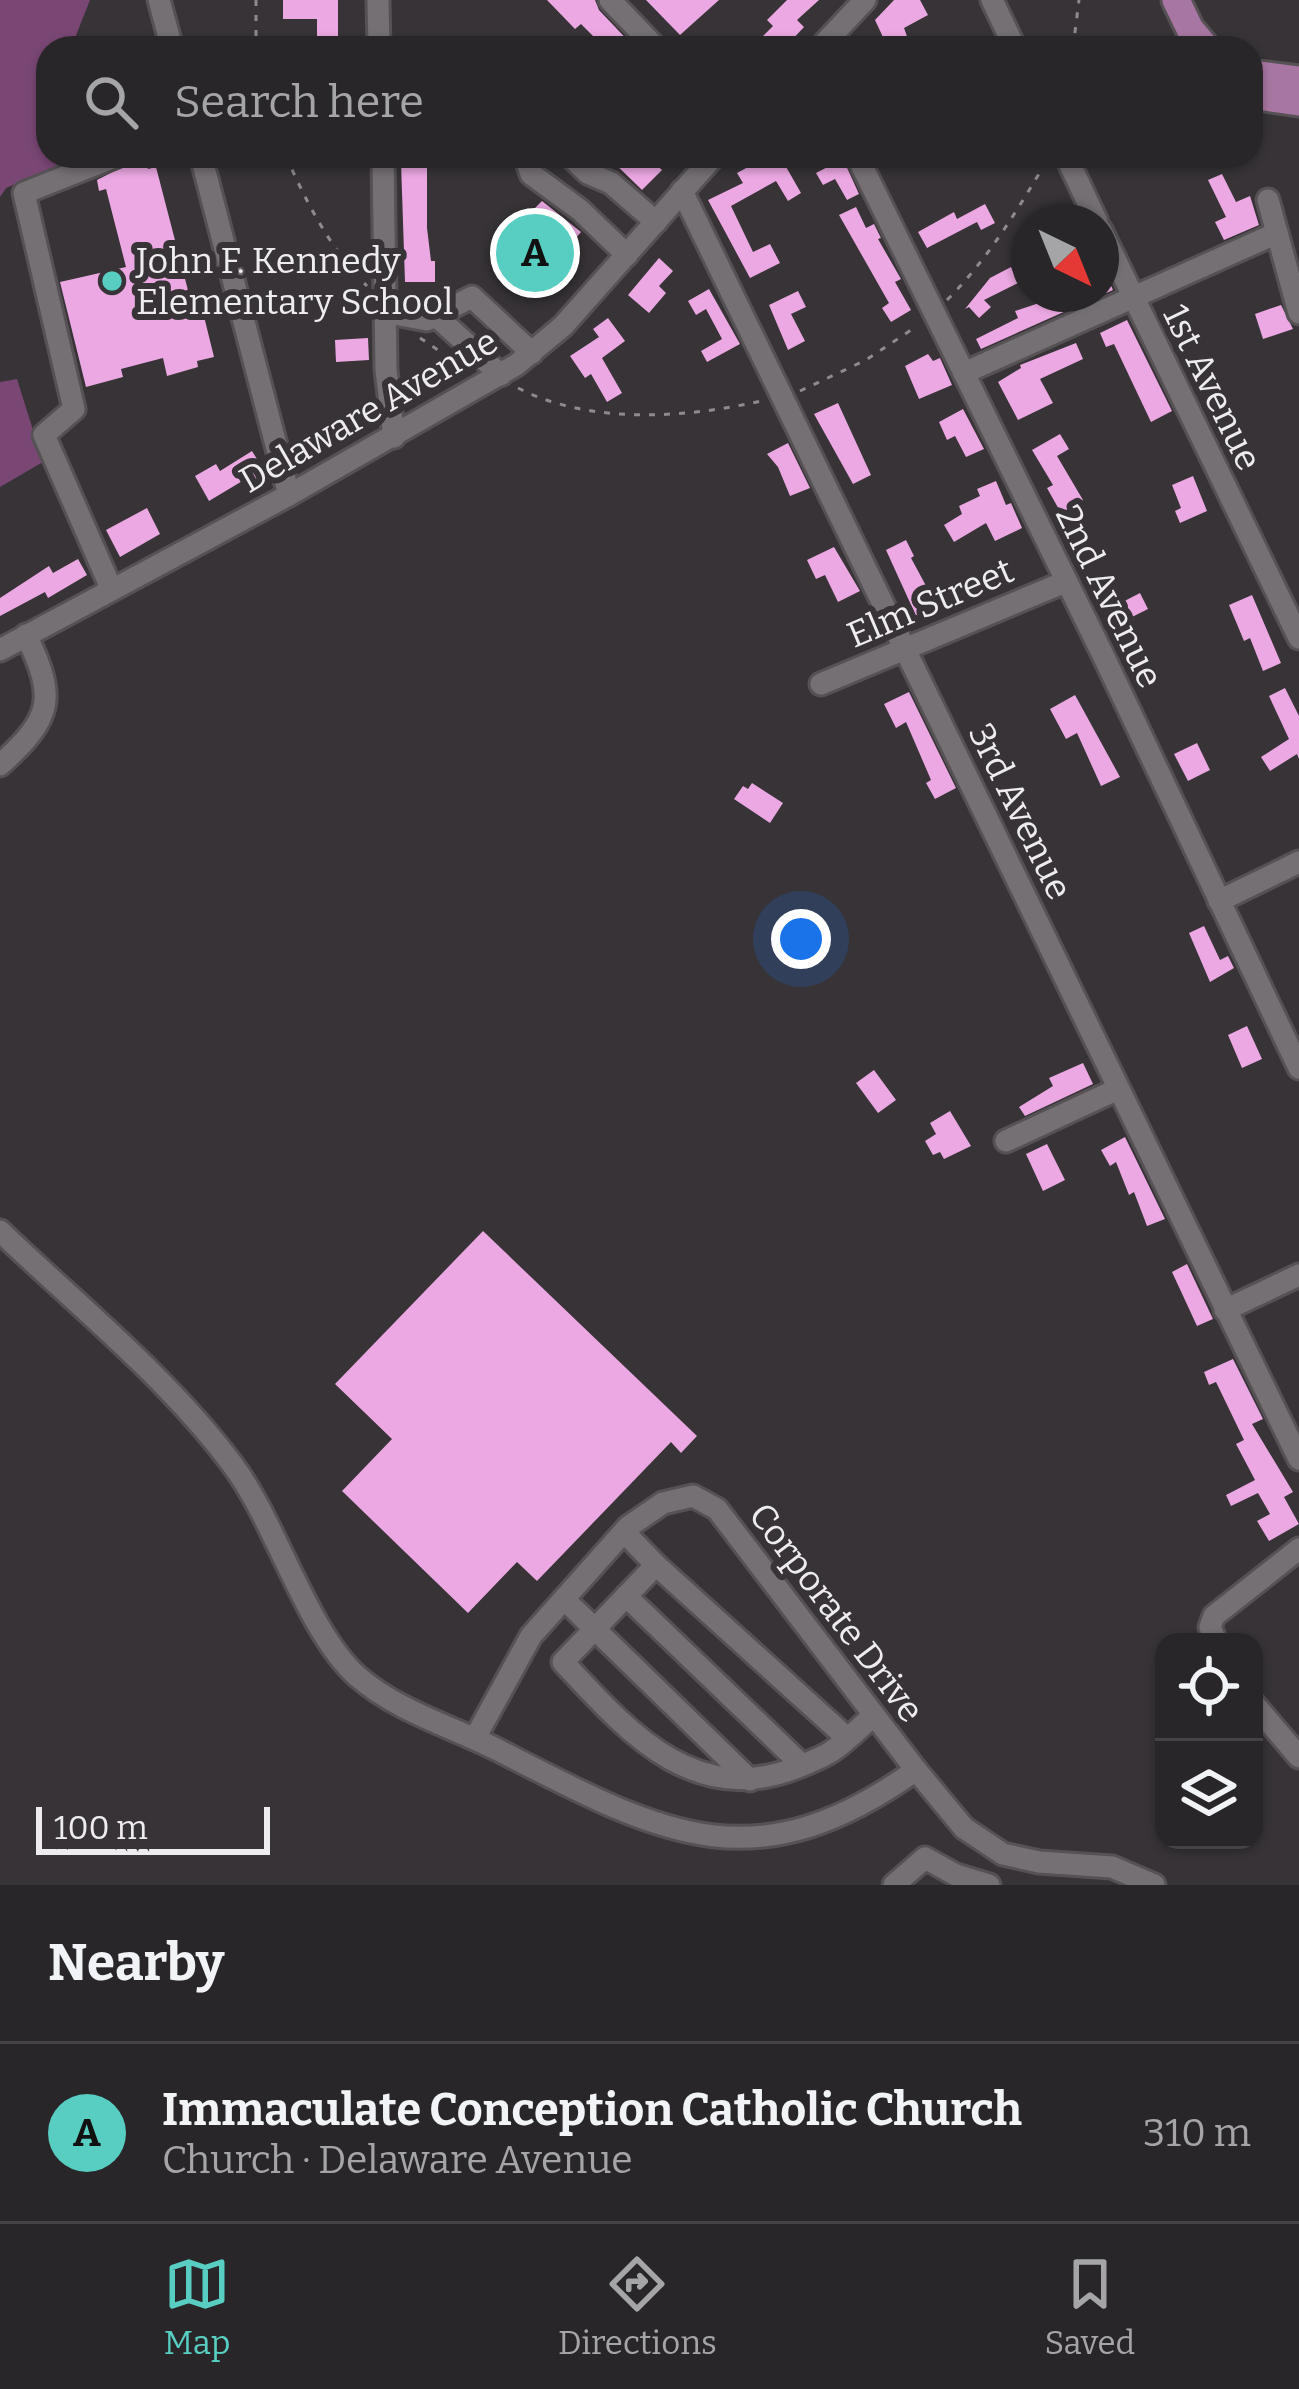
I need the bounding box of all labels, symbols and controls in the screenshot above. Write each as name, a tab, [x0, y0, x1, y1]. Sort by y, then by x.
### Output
search box	[36, 36, 1263, 168]
icon: search	[78, 69, 144, 135]
text: Search here	[174, 75, 424, 129]
north arrow	[1011, 204, 1119, 312]
pin: A	[496, 208, 574, 298]
place label: John F. Kennedy Elementary School	[135, 239, 453, 324]
marker: John F. Kennedy Elementary School	[99, 268, 125, 294]
street label: 1st Avenue	[1153, 298, 1271, 477]
street label: Delaware Avenue	[232, 319, 505, 502]
street label: 2nd Avenue	[1046, 498, 1172, 695]
street label: Elm Street	[841, 548, 1020, 658]
street label: 3rd Avenue	[959, 716, 1082, 906]
your location	[771, 909, 831, 969]
street label: Corporate Drive	[739, 1494, 933, 1731]
map controls	[1155, 1633, 1263, 1849]
button: locate	[1155, 1633, 1263, 1741]
button: layers	[1155, 1741, 1263, 1849]
scale bar	[36, 1801, 270, 1854]
text: 100 m	[54, 1808, 148, 1848]
text: Nearby	[48, 1932, 224, 1994]
text: Immaculate Conception Catholic Church	[162, 2083, 1022, 2137]
text: A	[73, 2110, 101, 2156]
text: 310 m	[1143, 2110, 1251, 2156]
text: Church · Delaware Avenue	[162, 2137, 633, 2183]
tab: Map	[164, 2251, 230, 2363]
tab: Directions	[558, 2251, 717, 2363]
tab: Saved	[1045, 2251, 1135, 2363]

